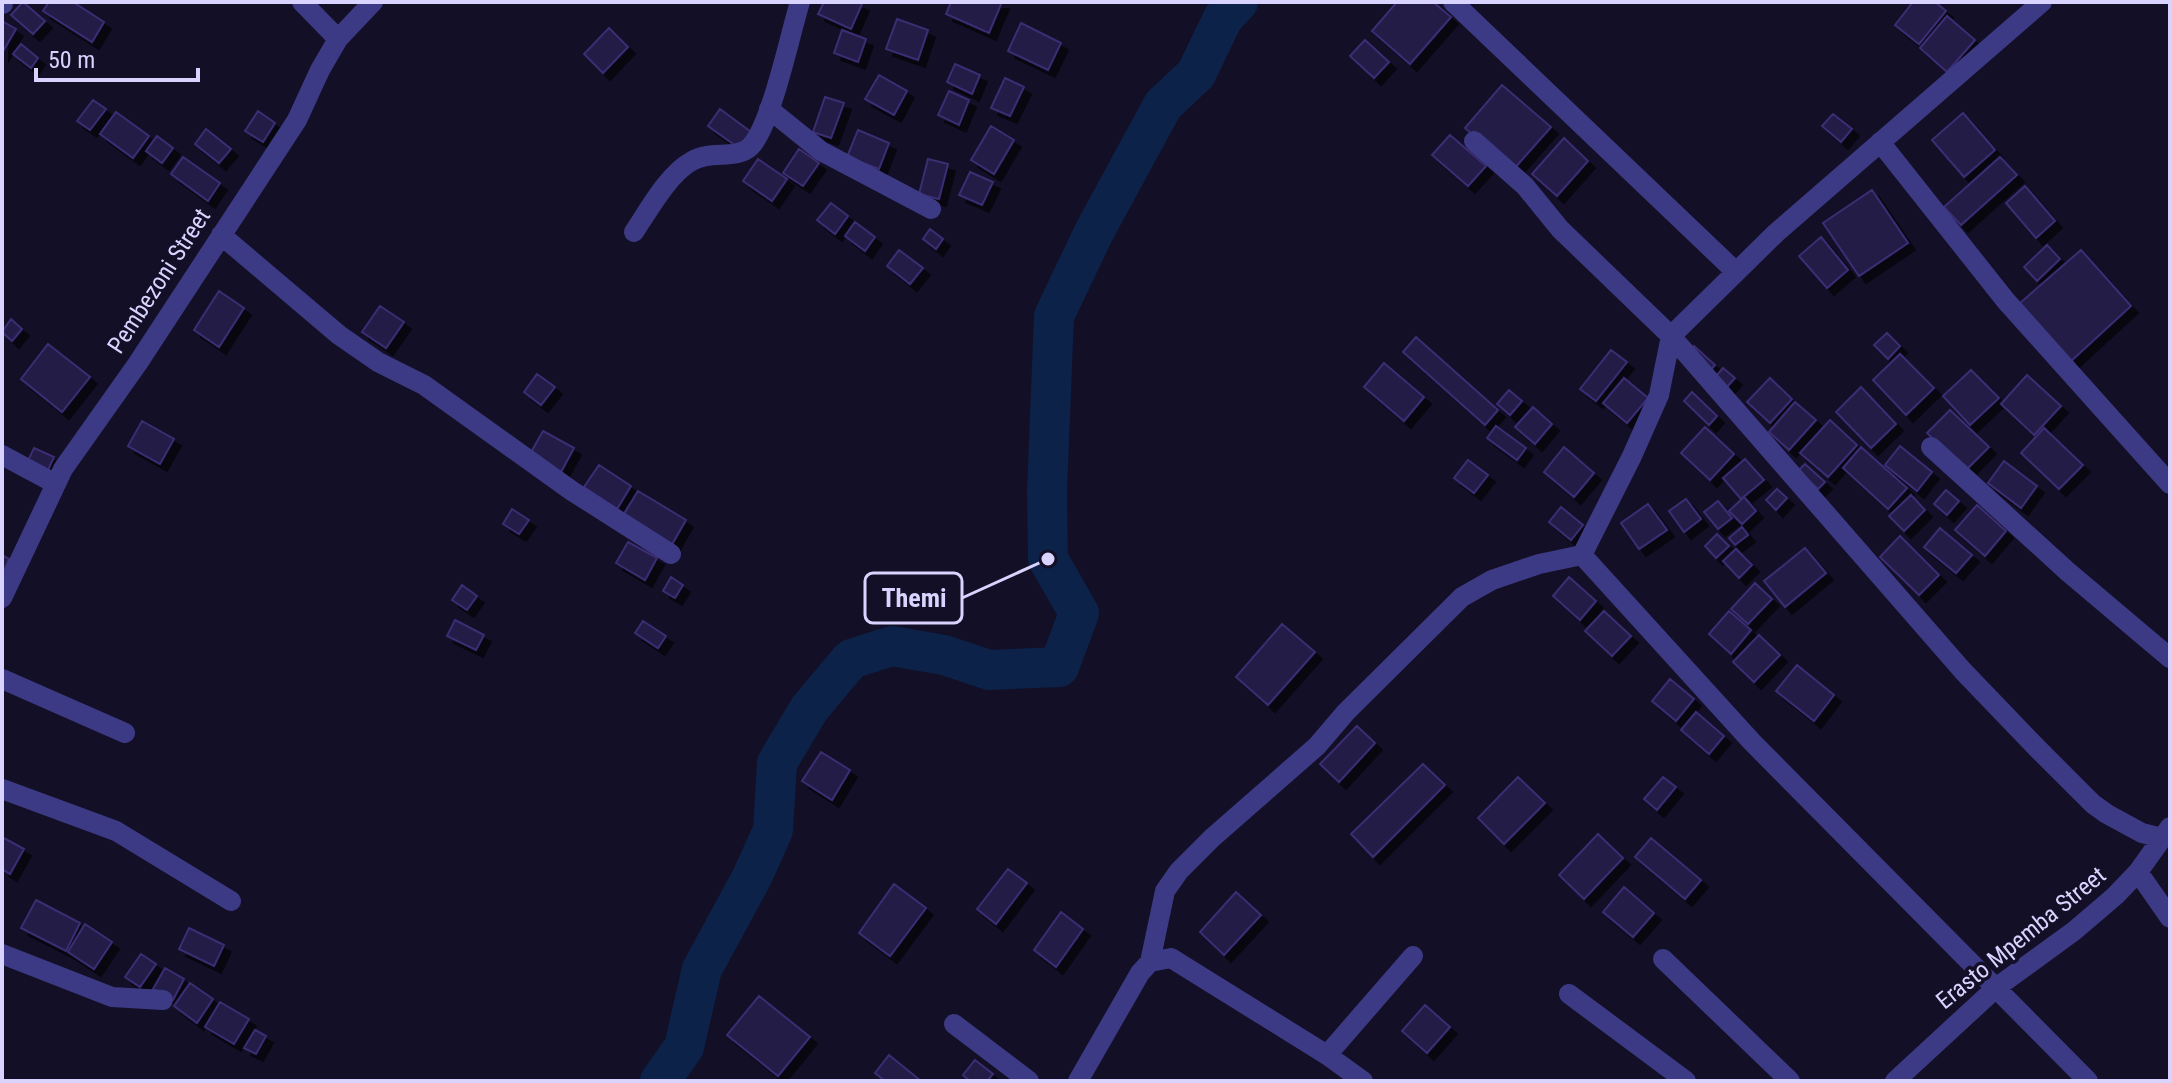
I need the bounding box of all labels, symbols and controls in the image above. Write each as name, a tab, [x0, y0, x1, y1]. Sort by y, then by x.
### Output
scale bar	[36, 32, 198, 82]
text: 50 m	[48, 46, 95, 74]
street label: Pembezoni Street	[102, 203, 216, 359]
callout: Themi	[865, 573, 962, 623]
text: Themi	[881, 583, 947, 613]
street label: Erasto Mpemba Street	[1931, 861, 2111, 1015]

